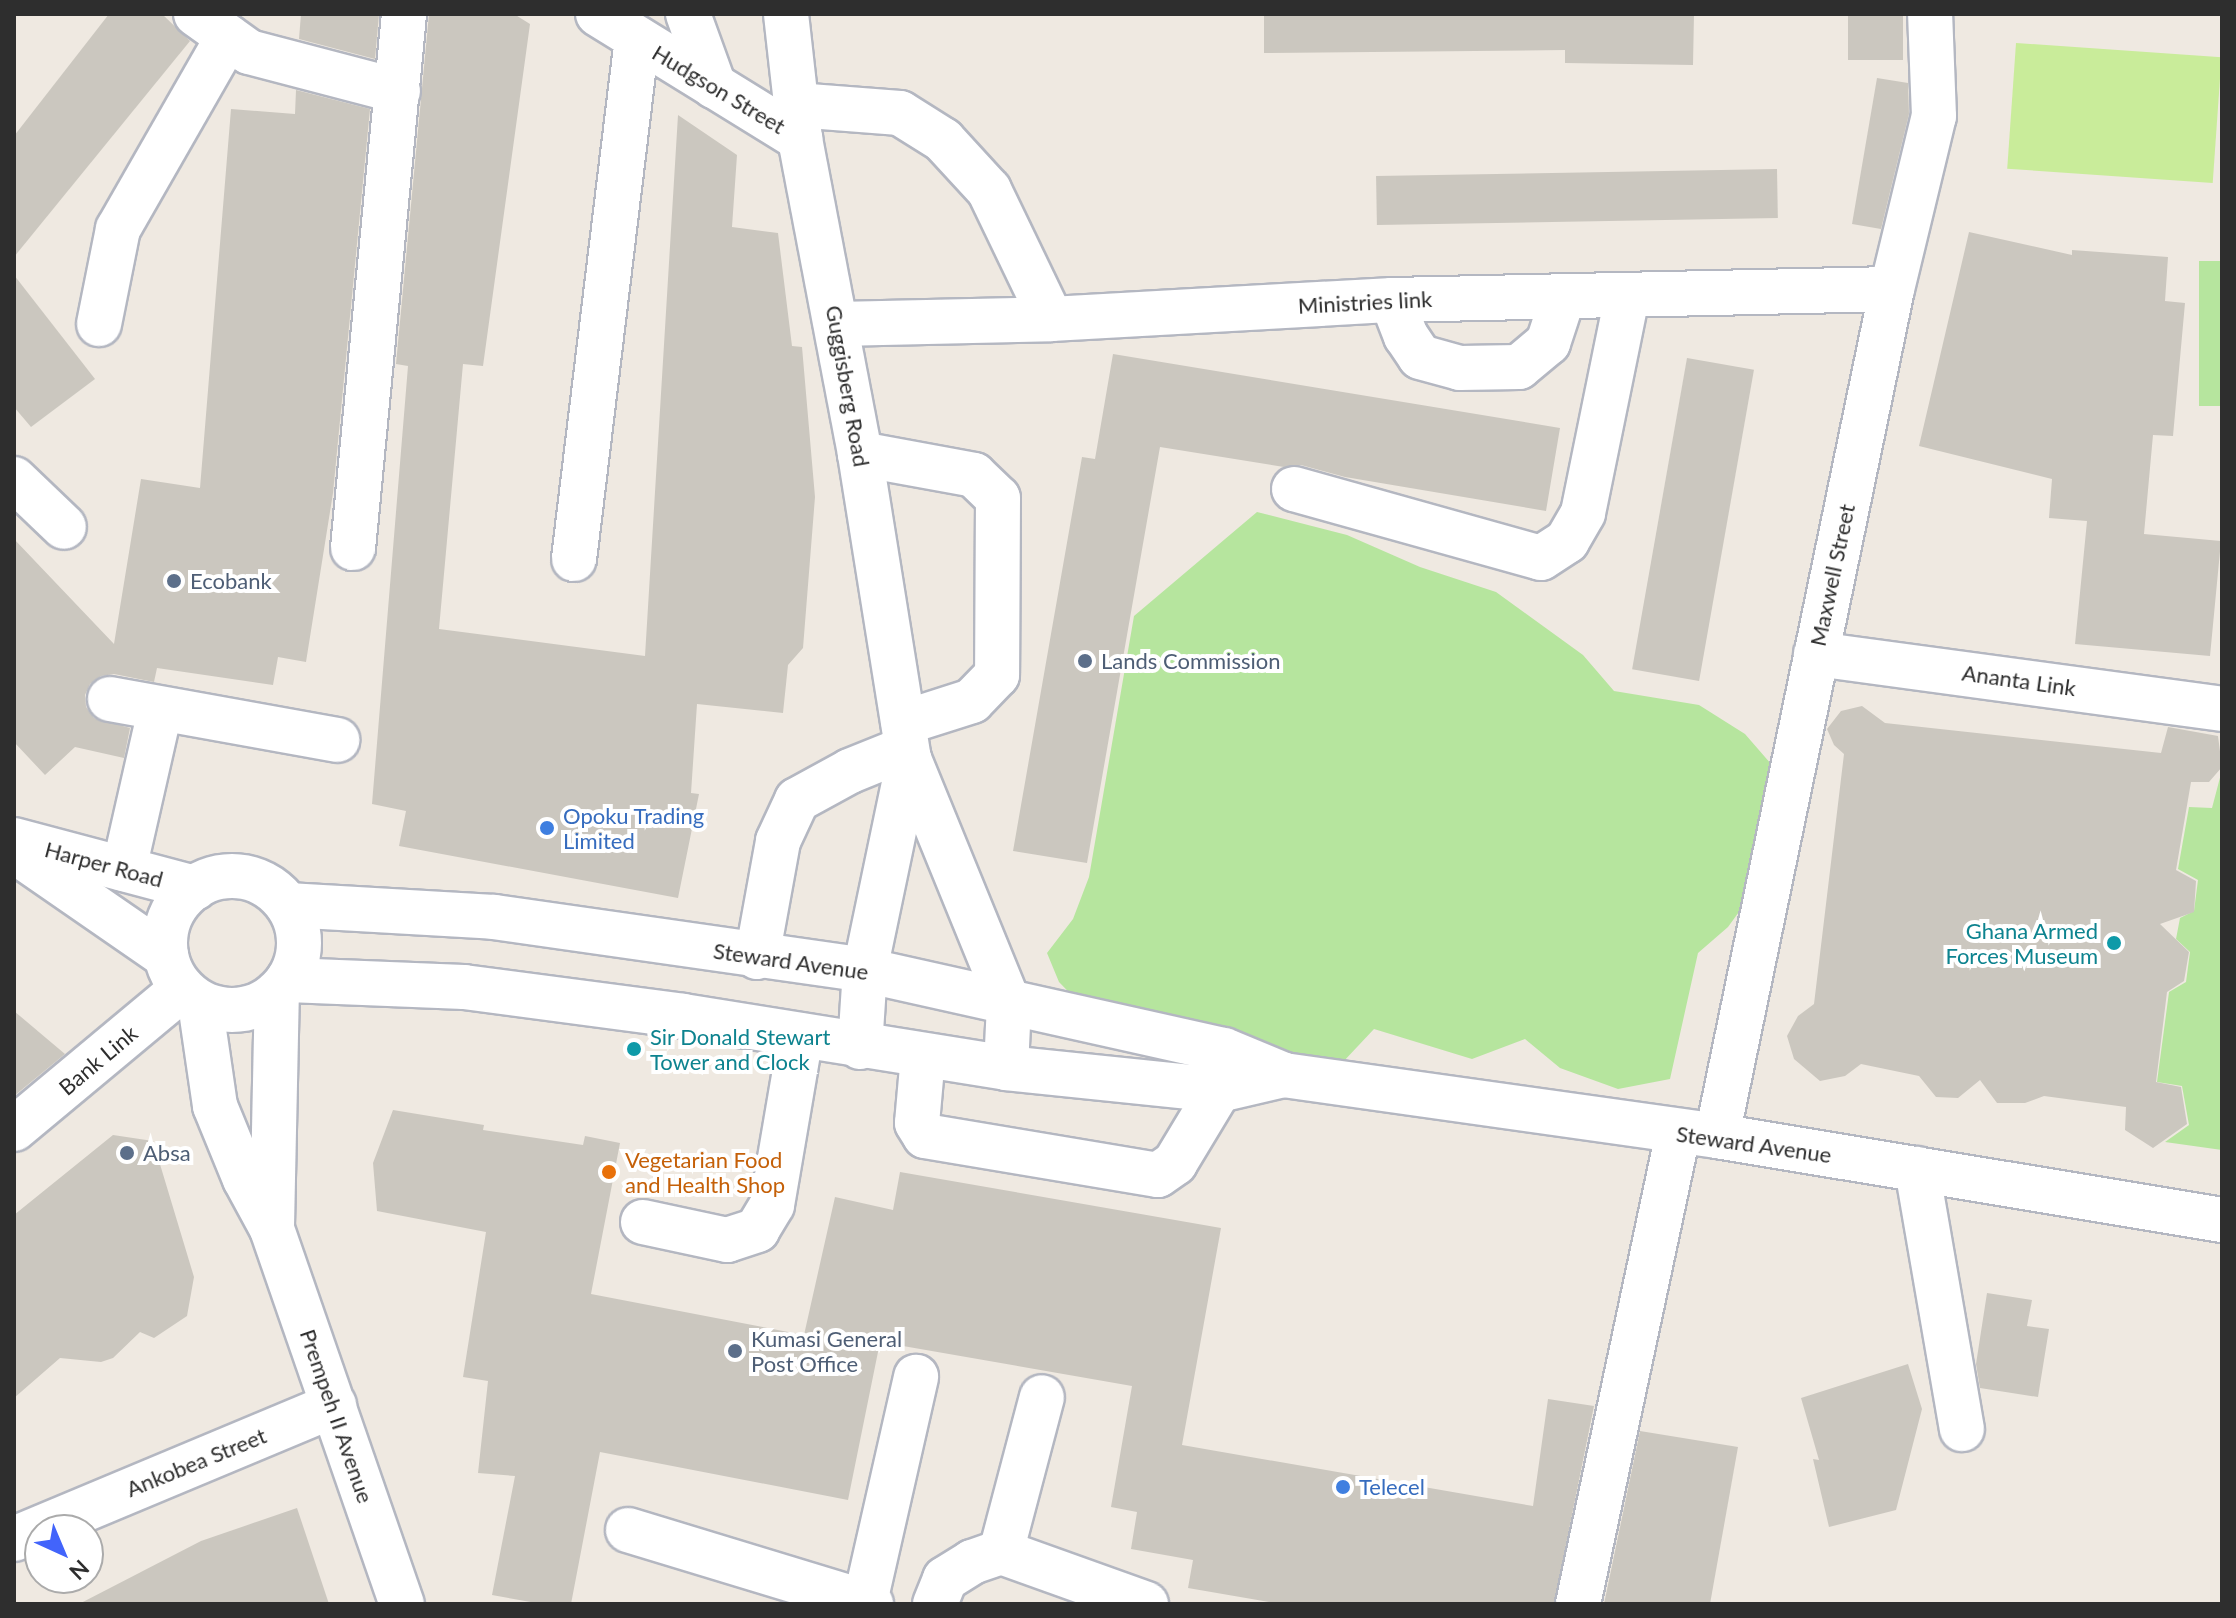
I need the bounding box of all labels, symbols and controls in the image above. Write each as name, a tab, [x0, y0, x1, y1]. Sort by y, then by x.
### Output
street label: Hudgson Street	[648, 39, 790, 139]
street label: Ministries link	[1297, 285, 1433, 319]
street label: Guggisberg Road	[821, 303, 875, 469]
street label: Maxwell Street	[1804, 502, 1860, 648]
place label: Ecobank	[190, 568, 272, 594]
marker: Ecobank	[165, 572, 183, 590]
place label: Lands Commission	[1101, 648, 1280, 674]
marker: Lands Commission	[1076, 652, 1094, 670]
street label: Ananta Link	[1960, 659, 2078, 701]
place label: Opoku Trading Limited	[563, 802, 705, 854]
marker: Opoku Trading Limited	[538, 819, 556, 837]
street label: Harper Road	[42, 835, 166, 893]
place label: Ghana Armed Forces Museum	[1945, 917, 2098, 968]
marker: Ghana Armed Forces Museum	[2105, 934, 2123, 952]
street label: Steward Avenue	[711, 937, 871, 985]
street label: Bank Link	[53, 1020, 143, 1100]
place label: Sir Donald Stewart Tower and Clock	[650, 1023, 831, 1074]
marker: Sir Donald Stewart Tower and Clock	[625, 1040, 643, 1058]
street label: Steward Avenue	[1674, 1120, 1834, 1168]
place label: Absa	[143, 1140, 191, 1166]
marker: Absa	[118, 1144, 136, 1162]
place label: Vegetarian Food and Health Shop	[625, 1146, 785, 1198]
marker: Vegetarian Food and Health Shop	[600, 1163, 618, 1181]
street label: Prempeh II Avenue	[295, 1325, 379, 1507]
place label: Kumasi General Post Office	[751, 1325, 902, 1376]
marker: Kumasi General Post Office	[726, 1342, 744, 1360]
street label: Ankobea Street	[122, 1422, 270, 1502]
place label: Telecel	[1359, 1474, 1425, 1500]
marker: Telecel	[1334, 1478, 1352, 1496]
north arrow	[24, 1514, 104, 1594]
text: N	[64, 1555, 95, 1586]

